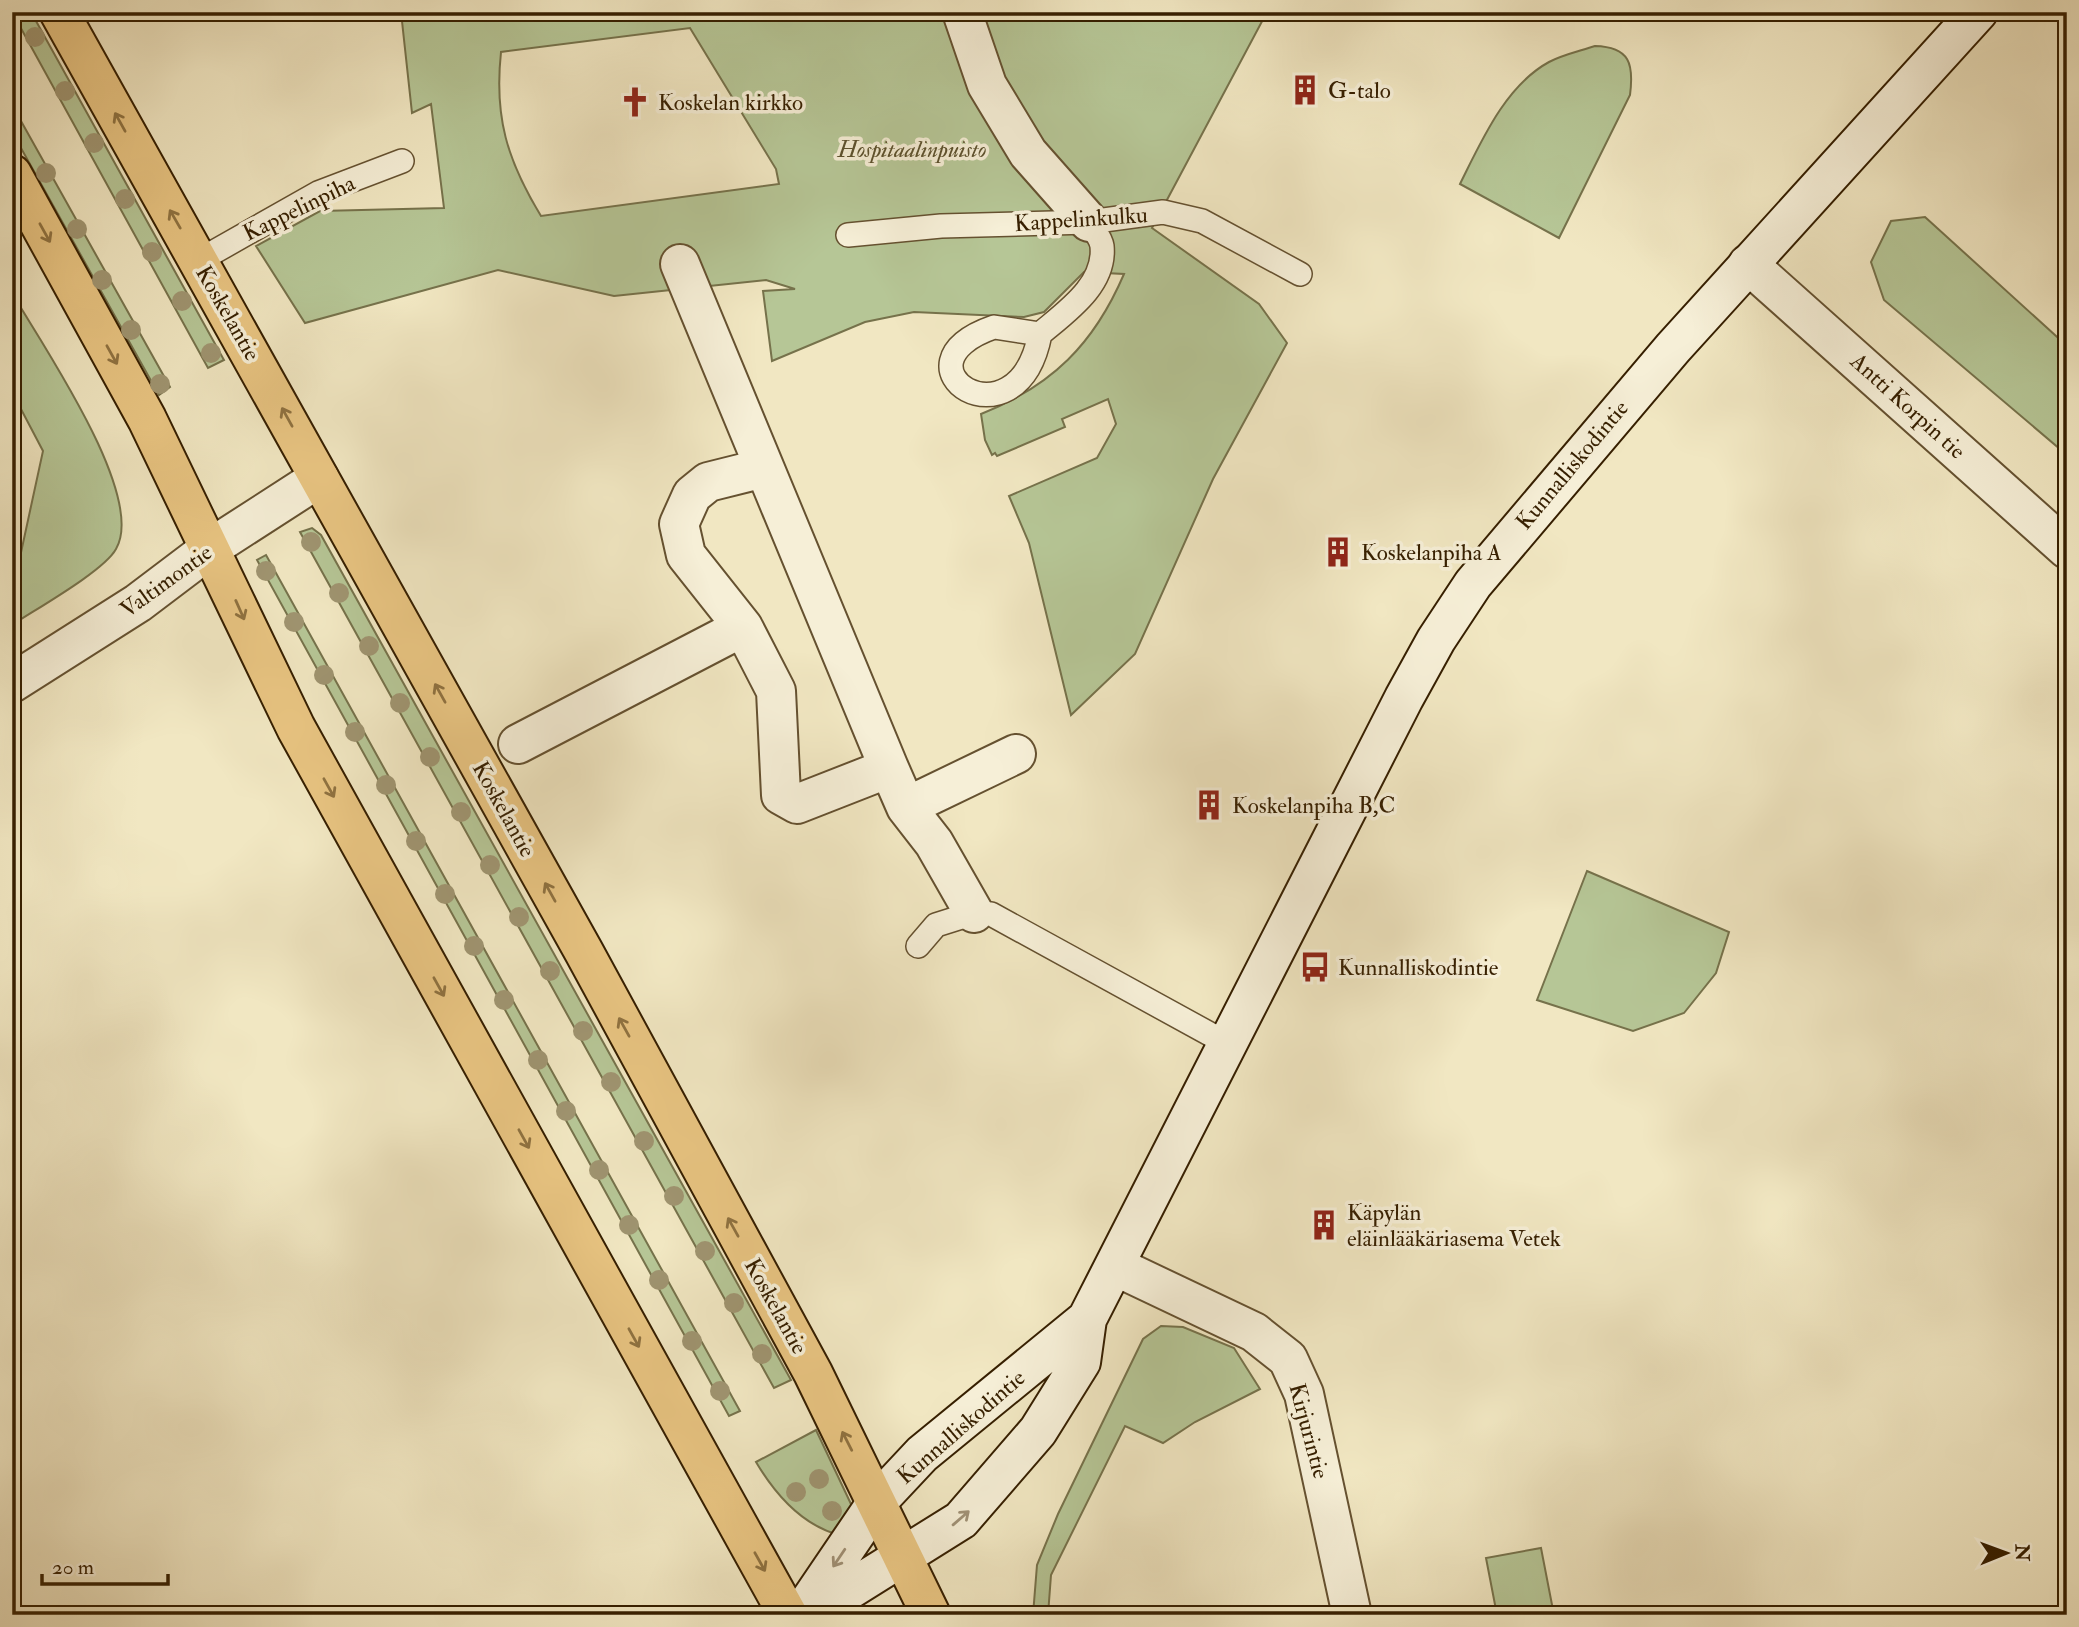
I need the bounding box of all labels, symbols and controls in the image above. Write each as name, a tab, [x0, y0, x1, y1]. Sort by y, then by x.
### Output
building icon: G-talo	[1288, 73, 1322, 107]
place label: G-talo	[1328, 76, 1391, 105]
church icon: Koskelan kirkko	[618, 85, 652, 119]
place label: Koskelan kirkko	[658, 88, 803, 117]
one-way arrow	[113, 112, 126, 133]
park label: Hospitaalinpuisto	[837, 135, 986, 164]
street label: Kappelinpiha	[238, 168, 361, 249]
street label: Kappelinkulku	[1013, 200, 1149, 239]
one-way arrow	[168, 210, 182, 230]
one-way arrow	[38, 223, 52, 243]
street label: Koskelantie	[189, 260, 267, 366]
one-way arrow	[105, 344, 119, 364]
street label: Antti Korpin tie	[1843, 346, 1972, 466]
street label: Kunnalliskodintie	[1509, 394, 1635, 536]
one-way arrow	[280, 408, 294, 428]
building icon: Koskelanpiha A	[1321, 535, 1355, 569]
street label: Valtimontie	[114, 538, 218, 624]
place label: Koskelanpiha A	[1361, 538, 1502, 568]
one-way arrow	[234, 598, 247, 620]
one-way arrow	[433, 684, 447, 704]
street label: Koskelantie	[466, 756, 542, 862]
one-way arrow	[323, 777, 336, 798]
building icon: Koskelanpiha B,C	[1192, 788, 1226, 822]
place label: Koskelanpiha B,C	[1232, 791, 1395, 821]
one-way arrow	[543, 883, 557, 903]
bus stop icon: Kunnalliskodintie	[1298, 950, 1332, 984]
place label: Kunnalliskodintie	[1338, 953, 1499, 982]
one-way arrow	[433, 976, 446, 997]
one-way arrow	[617, 1017, 630, 1038]
one-way arrow	[517, 1129, 531, 1149]
place label: Käpylän eläinlääkäriasema Vetek	[1347, 1198, 1561, 1253]
building icon: Käpylän eläinlääkäriasema Vetek	[1307, 1208, 1341, 1242]
one-way arrow	[726, 1217, 740, 1237]
street label: Koskelantie	[738, 1253, 814, 1359]
one-way arrow	[628, 1327, 641, 1348]
street label: Kunnalliskodintie	[891, 1363, 1031, 1491]
street label: Kirjurintie	[1282, 1380, 1336, 1482]
one-way arrow	[839, 1431, 853, 1452]
one-way arrow	[951, 1510, 969, 1526]
north arrow	[1970, 1518, 2040, 1588]
scale bar	[42, 1543, 168, 1587]
text: N	[2010, 1543, 2034, 1562]
one-way arrow	[832, 1548, 846, 1567]
one-way arrow	[753, 1552, 767, 1572]
text: 20 m	[52, 1554, 94, 1581]

